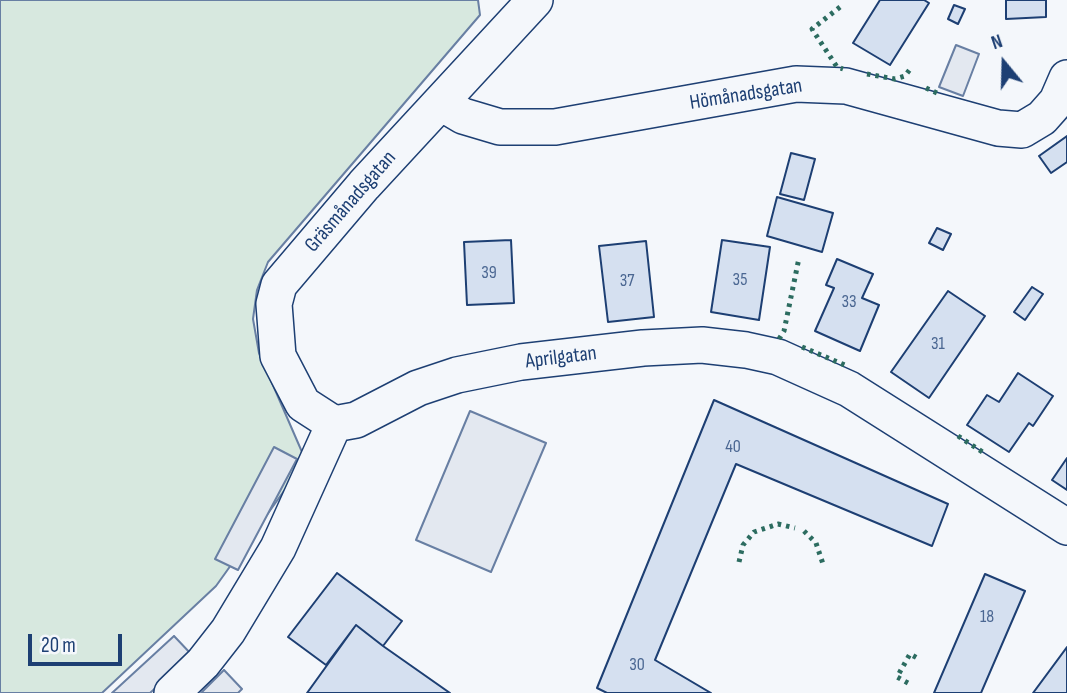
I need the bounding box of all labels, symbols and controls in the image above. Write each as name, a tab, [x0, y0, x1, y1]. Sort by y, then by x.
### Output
north arrow	[969, 28, 1039, 98]
text: N	[988, 30, 1006, 55]
street label: Hömånadsgatan	[688, 74, 804, 116]
street label: Gräsmånadsgatan	[300, 146, 402, 258]
house number: 39	[481, 262, 497, 284]
house number: 35	[733, 269, 747, 291]
house number: 37	[620, 270, 634, 292]
house number: 33	[841, 291, 857, 313]
house number: 31	[931, 333, 945, 355]
street label: Aprilgatan	[524, 341, 598, 375]
house number: 40	[725, 436, 741, 458]
house number: 18	[980, 606, 994, 628]
scale bar	[32, 620, 126, 664]
text: 20 m	[41, 633, 76, 658]
house number: 30	[629, 654, 645, 676]

